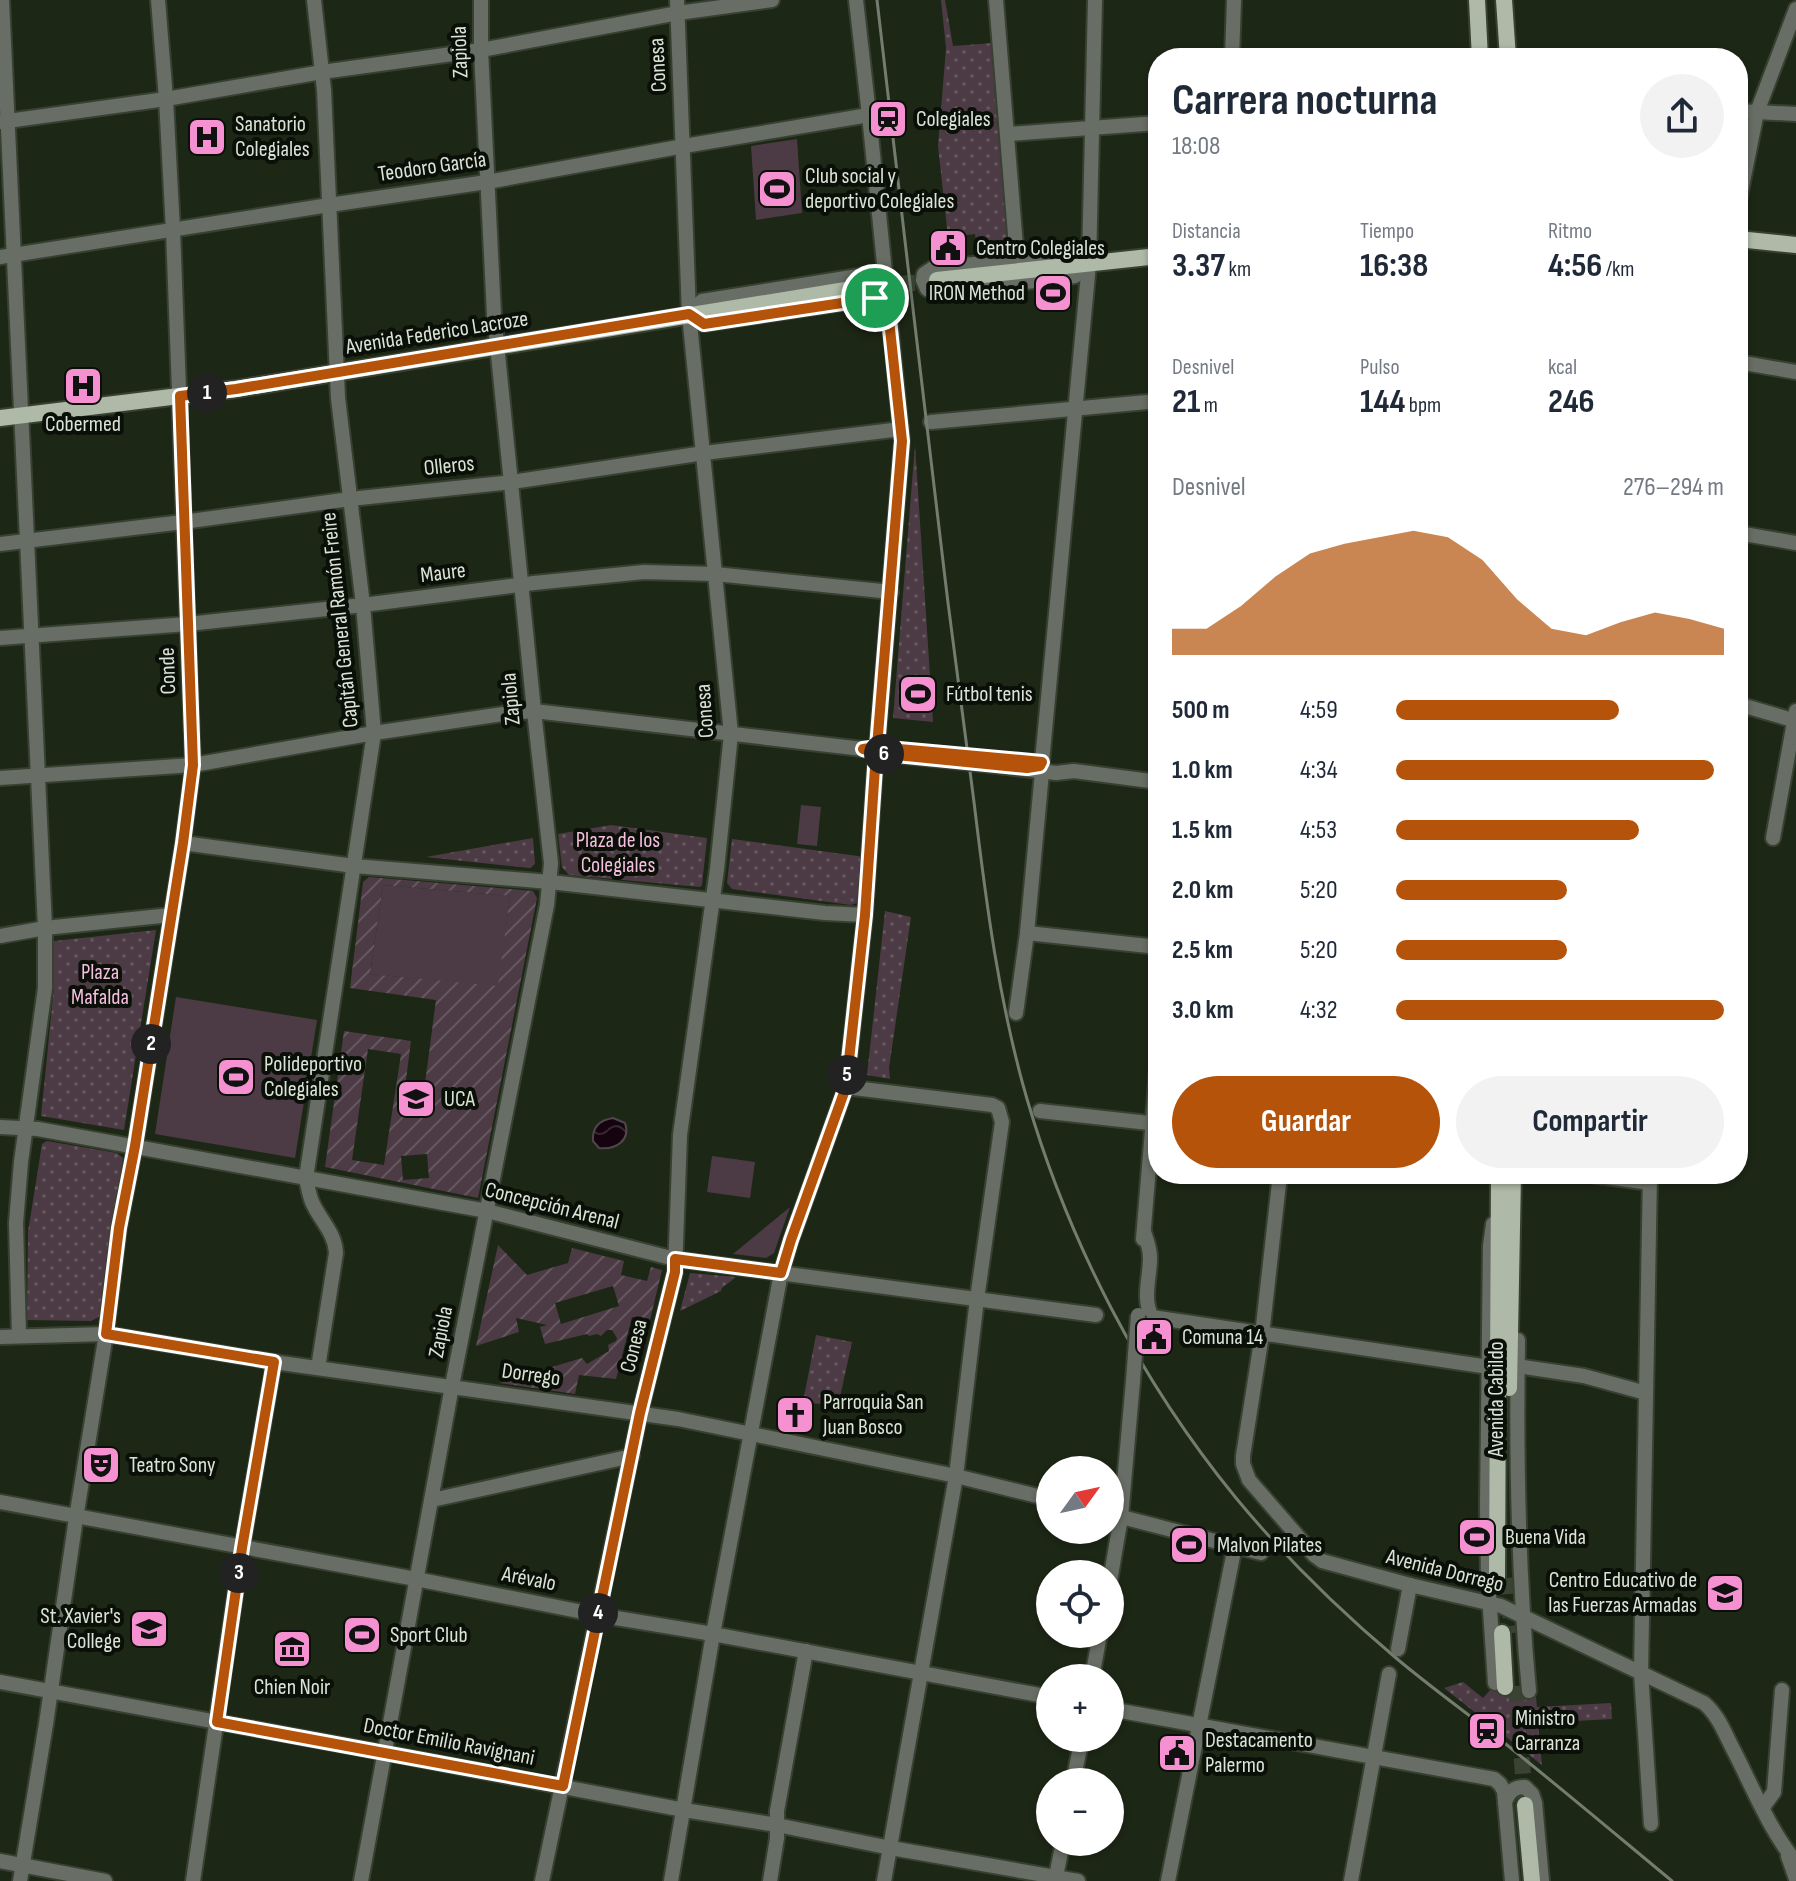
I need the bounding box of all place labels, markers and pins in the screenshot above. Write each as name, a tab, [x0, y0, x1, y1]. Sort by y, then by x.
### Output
station icon: Colegiales	[867, 98, 909, 140]
place label: Colegiales	[916, 106, 991, 133]
place label: Sanatorio Colegiales	[235, 111, 310, 163]
hospital icon: Sanatorio Colegiales	[186, 116, 228, 158]
place label: Club social y deportivo Colegiales	[805, 163, 954, 215]
sports icon: Club social y deportivo Colegiales	[756, 168, 798, 210]
public building icon: Centro Colegiales	[927, 227, 969, 269]
place label: Centro Colegiales	[976, 235, 1105, 262]
pin	[841, 264, 909, 332]
sports icon: IRON Method	[1032, 272, 1074, 314]
place label: IRON Method	[929, 280, 1025, 307]
hospital icon: Cobermed	[62, 365, 104, 407]
pin: 1	[187, 373, 227, 413]
place label: Cobermed	[45, 411, 121, 438]
sports icon: Fútbol tenis	[897, 673, 939, 715]
place label: Fútbol tenis	[946, 681, 1033, 708]
pin: 6	[864, 734, 904, 774]
pin: 2	[131, 1024, 171, 1064]
place label: Polideportivo Colegiales	[264, 1051, 362, 1103]
pin: 5	[827, 1055, 867, 1095]
sports icon: Polideportivo Colegiales	[215, 1056, 257, 1098]
school or university icon: UCA	[395, 1078, 437, 1120]
place label: UCA	[444, 1086, 476, 1113]
public building icon: Comuna 14	[1133, 1316, 1175, 1358]
place label: Comuna 14	[1182, 1324, 1263, 1351]
place label: Parroquia San Juan Bosco	[822, 1389, 924, 1441]
church icon: Parroquia San Juan Bosco	[774, 1394, 816, 1436]
theatre icon: Teatro Sony	[80, 1444, 122, 1486]
place label: Teatro Sony	[129, 1452, 216, 1479]
sports icon: Buena Vida	[1456, 1516, 1498, 1558]
sports icon: Malvon Pilates	[1168, 1524, 1210, 1566]
place label: Buena Vida	[1505, 1524, 1586, 1551]
place label: Malvon Pilates	[1217, 1532, 1322, 1559]
pin: 3	[219, 1553, 259, 1593]
place label: Centro Educativo de las Fuerzas Armadas	[1548, 1567, 1697, 1619]
school or university icon: Centro Educativo de las Fuerzas Armadas	[1704, 1572, 1746, 1614]
pin: 4	[578, 1593, 618, 1633]
place label: St. Xavier's College	[40, 1603, 121, 1655]
school or university icon: St. Xavier's College	[128, 1608, 170, 1650]
sports icon: Sport Club	[341, 1614, 383, 1656]
place label: Sport Club	[390, 1622, 468, 1649]
museum icon: Chien Noir	[271, 1628, 313, 1670]
place label: Chien Noir	[254, 1674, 330, 1701]
place label: Ministro Carranza	[1515, 1705, 1580, 1757]
station icon: Ministro Carranza	[1466, 1710, 1508, 1752]
place label: Destacamento Palermo	[1205, 1727, 1313, 1779]
public building icon: Destacamento Palermo	[1156, 1732, 1198, 1774]

